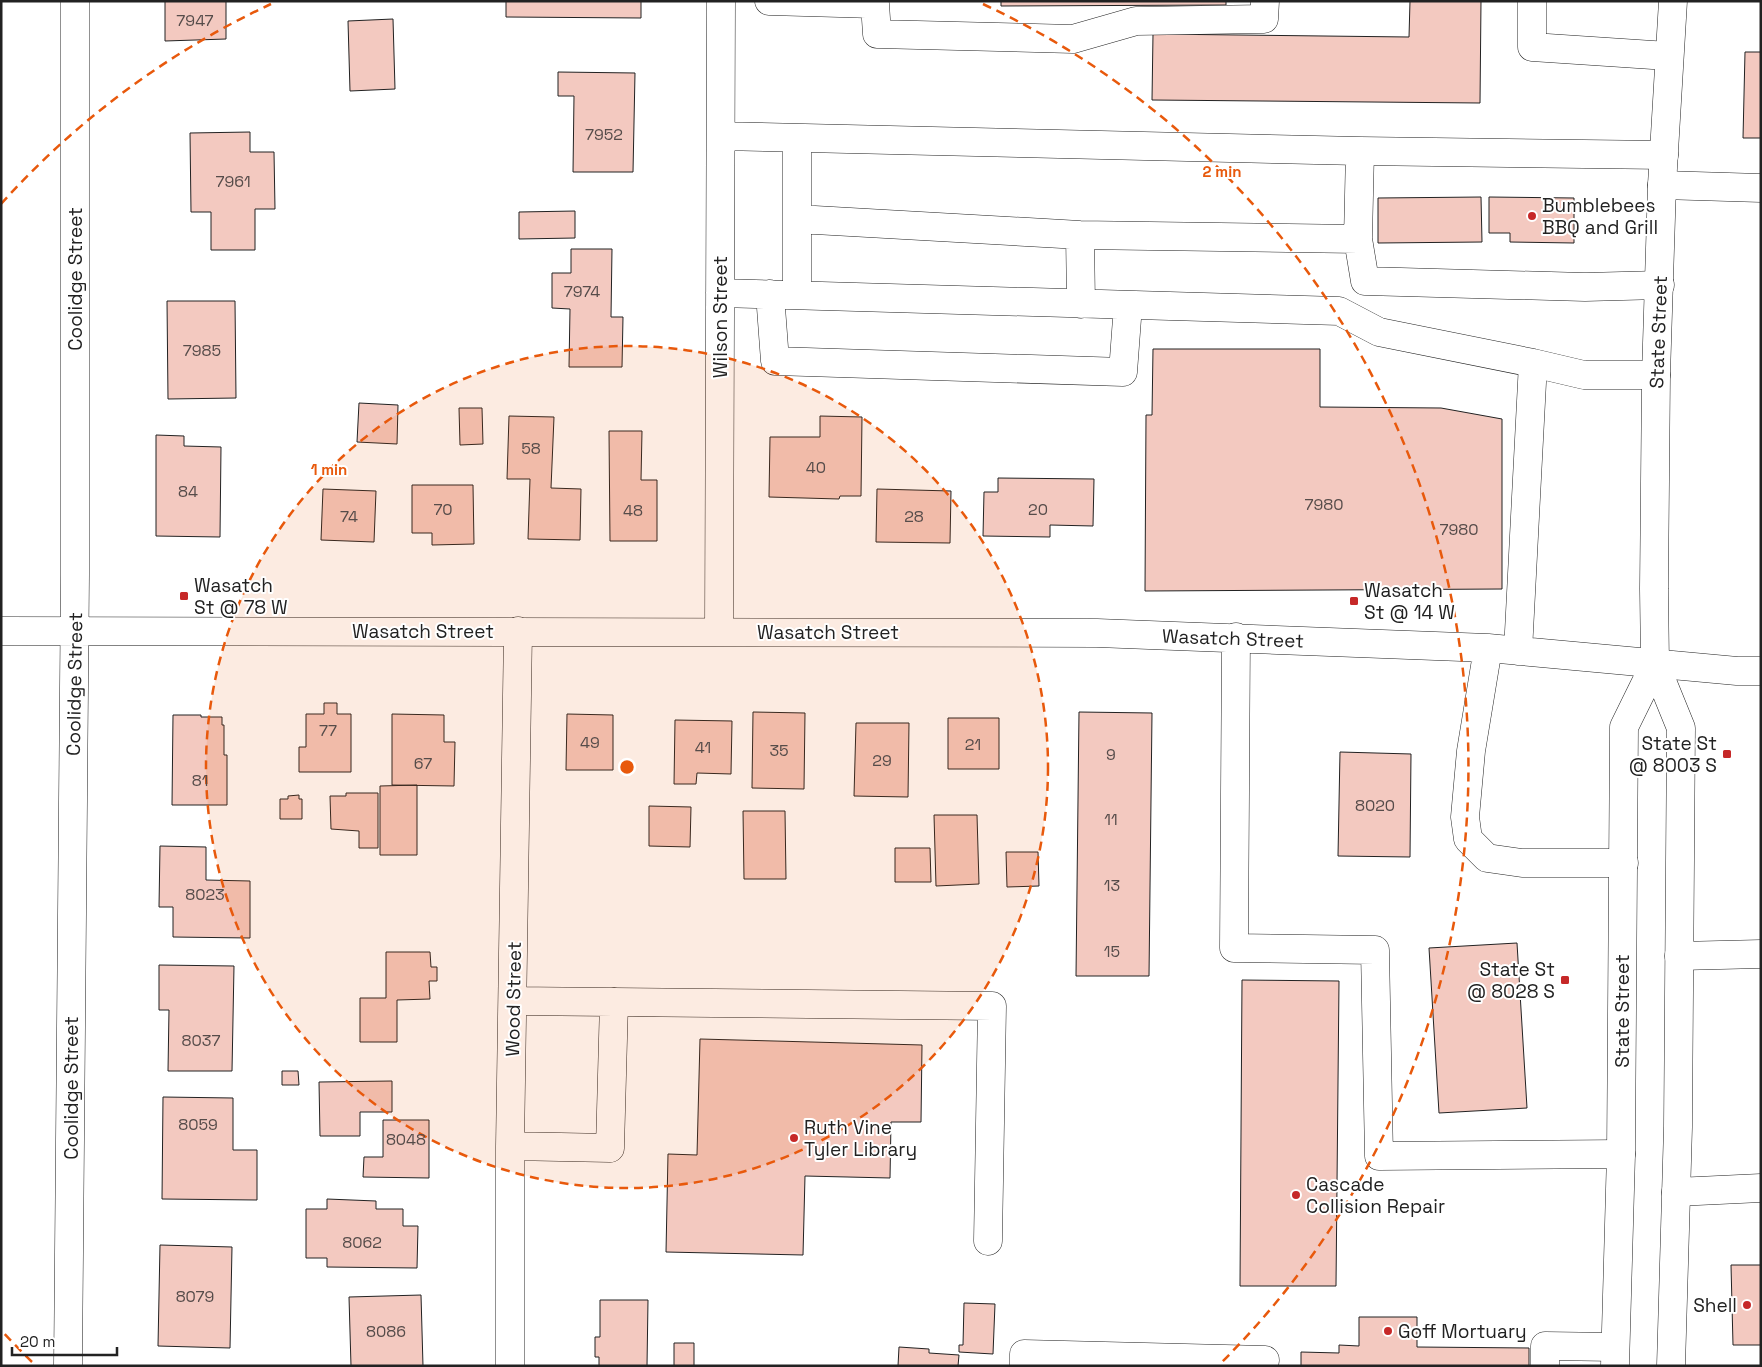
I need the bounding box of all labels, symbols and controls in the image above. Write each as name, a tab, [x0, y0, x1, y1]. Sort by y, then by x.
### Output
house number: 7947	[176, 10, 214, 31]
house number: 7952	[585, 124, 623, 145]
text: 2 min	[1203, 162, 1241, 181]
house number: 7961	[215, 171, 251, 192]
place label: Bumblebees BBQ and Grill	[1542, 193, 1658, 240]
street label: Coolidge Street	[63, 207, 88, 351]
marker: Bumblebees BBQ and Grill	[1526, 210, 1538, 222]
street label: Wilson Street	[708, 256, 733, 378]
street label: State Street	[1644, 275, 1673, 389]
house number: 7974	[564, 281, 600, 302]
house number: 7985	[183, 340, 221, 361]
house number: 58	[521, 438, 541, 459]
house number: 40	[806, 457, 826, 478]
text: 1 min	[311, 460, 347, 479]
house number: 84	[178, 481, 198, 502]
house number: 7980	[1304, 494, 1344, 515]
house number: 70	[433, 499, 453, 520]
house number: 20	[1028, 499, 1048, 520]
house number: 48	[623, 500, 643, 521]
house number: 74	[340, 506, 358, 527]
house number: 28	[904, 506, 924, 527]
house number: 7980	[1439, 519, 1479, 540]
place label: Wasatch St @ 78 W	[194, 573, 288, 620]
place label: Wasatch St @ 14 W	[1364, 578, 1455, 625]
marker: Wasatch St @ 78 W	[178, 590, 190, 602]
marker: Wasatch St @ 14 W	[1348, 595, 1360, 607]
street label: Coolidge Street	[61, 612, 88, 756]
street label: Wasatch Street	[352, 619, 494, 644]
street label: Wasatch Street	[757, 620, 899, 645]
street label: Wasatch Street	[1162, 624, 1304, 653]
house number: 77	[319, 720, 337, 741]
place label: State St @ 8003 S	[1628, 731, 1717, 778]
house number: 49	[580, 732, 600, 753]
house number: 21	[965, 734, 981, 755]
house number: 41	[695, 737, 711, 758]
house number: 35	[769, 740, 789, 761]
house number: 9	[1106, 744, 1116, 765]
marker: State St @ 8003 S	[1721, 748, 1733, 760]
house number: 29	[872, 750, 892, 771]
house number: 67	[414, 753, 432, 774]
centre of rings	[618, 758, 636, 776]
house number: 81	[192, 770, 208, 791]
house number: 8020	[1355, 795, 1395, 816]
house number: 11	[1104, 809, 1118, 830]
house number: 13	[1104, 875, 1120, 896]
house number: 8023	[185, 884, 225, 905]
street label: Wood Street	[500, 941, 527, 1057]
house number: 15	[1104, 941, 1120, 962]
street label: State Street	[1610, 954, 1635, 1068]
place label: State St @ 8028 S	[1467, 957, 1555, 1004]
marker: State St @ 8028 S	[1559, 974, 1571, 986]
street label: Coolidge Street	[59, 1016, 84, 1160]
house number: 8037	[182, 1030, 220, 1051]
house number: 8059	[178, 1114, 218, 1135]
place label: Ruth Vine Tyler Library	[804, 1115, 917, 1162]
house number: 8048	[386, 1129, 426, 1150]
marker: Ruth Vine Tyler Library	[788, 1132, 800, 1144]
place label: Cascade Collision Repair	[1306, 1172, 1445, 1219]
marker: Cascade Collision Repair	[1290, 1189, 1302, 1201]
house number: 8062	[342, 1232, 382, 1253]
house number: 8079	[176, 1286, 214, 1307]
place label: Shell	[1693, 1293, 1737, 1318]
marker: Shell	[1741, 1299, 1753, 1311]
place label: Goff Mortuary	[1398, 1319, 1527, 1344]
house number: 8086	[366, 1321, 406, 1342]
scale bar	[12, 1324, 118, 1356]
marker: Goff Mortuary	[1382, 1325, 1394, 1337]
text: 20 m	[20, 1332, 55, 1351]

